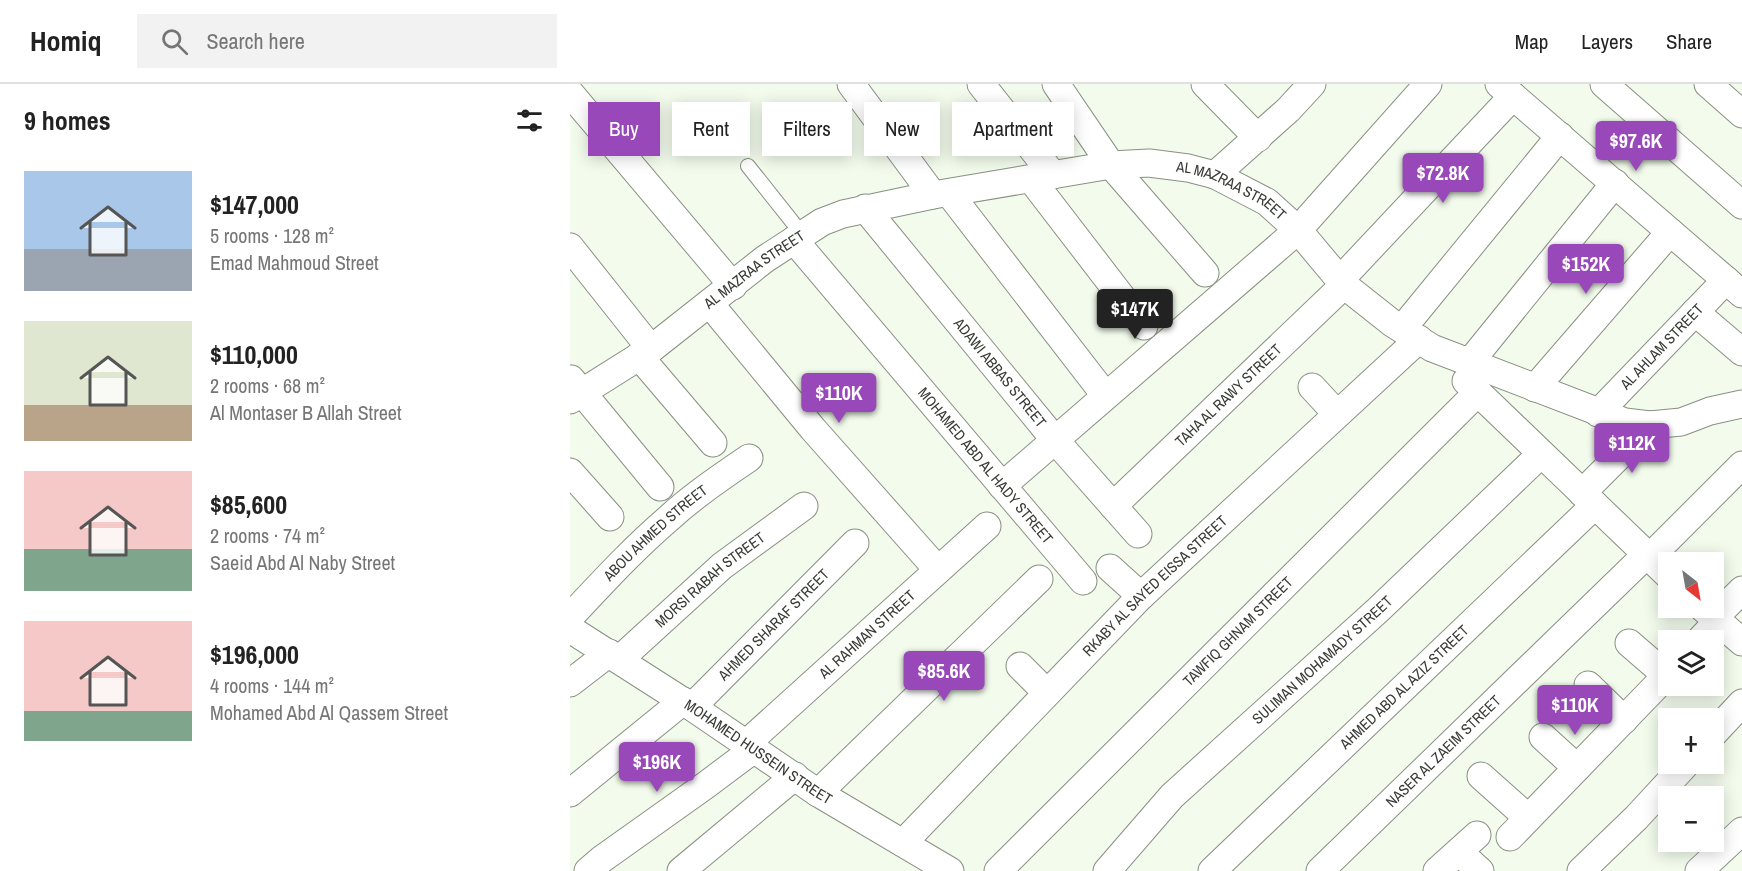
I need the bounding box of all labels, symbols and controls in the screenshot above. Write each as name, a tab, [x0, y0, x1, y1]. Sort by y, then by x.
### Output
search box	[137, 14, 557, 68]
text: Homiq	[30, 22, 101, 60]
icon: search	[158, 25, 191, 58]
text: Search here	[206, 26, 305, 56]
text: Map	[1515, 27, 1548, 56]
text: Layers	[1581, 27, 1633, 56]
text: Share	[1666, 27, 1712, 56]
chip: Buy	[588, 102, 660, 156]
chip: Rent	[672, 102, 750, 156]
chip: Filters	[762, 102, 852, 156]
chip: New	[864, 102, 940, 156]
chip: Apartment	[952, 102, 1074, 156]
text: 9 homes	[24, 103, 111, 138]
icon: filters	[513, 104, 546, 137]
pin: $97.6K	[1587, 121, 1685, 172]
text: $97.6K	[1610, 127, 1662, 154]
pin: $72.8K	[1394, 153, 1492, 204]
street label: AL MAZRAA STREET	[1174, 155, 1291, 225]
text: $72.8K	[1417, 159, 1469, 186]
text: $147,000	[210, 187, 299, 222]
icon: home	[72, 195, 144, 267]
text: 5 rooms · 128 m²	[210, 222, 334, 249]
street label: AL MAZRAA STREET	[698, 225, 809, 314]
pin: $152K	[1544, 244, 1628, 295]
text: Emad Mahmoud Street	[210, 249, 379, 276]
text: $152K	[1562, 250, 1610, 277]
pin: $147K	[1093, 289, 1177, 340]
text: $147K	[1111, 295, 1159, 322]
street label: AL AHLAM STREET	[1614, 298, 1708, 395]
street label: ADAWI ABBAS STREET	[949, 313, 1052, 432]
text: $110,000	[210, 337, 298, 372]
street label: TAHA AL RAWY STREET	[1170, 339, 1287, 451]
icon: home	[72, 345, 144, 417]
text: 2 rooms · 68 m²	[210, 372, 325, 399]
pin: $110K	[797, 373, 881, 424]
text: $110K	[815, 379, 863, 406]
street label: MOHAMED ABD AL HADY STREET	[913, 383, 1058, 549]
text: Al Montaser B Allah Street	[210, 399, 401, 426]
pin: $112K	[1590, 423, 1674, 474]
text: $112K	[1608, 429, 1656, 456]
street label: ABOU AHMED STREET	[598, 479, 712, 586]
text: $85,600	[210, 487, 287, 522]
icon: home	[72, 495, 144, 567]
street label: RKABY AL SAYED EISSA STREET	[1077, 510, 1232, 661]
text: 2 rooms · 74 m²	[210, 522, 325, 549]
street label: MORSI RABAH STREET	[650, 527, 770, 632]
text: Saeid Abd Al Naby Street	[210, 549, 395, 576]
north arrow	[1658, 552, 1724, 618]
map controls	[1658, 552, 1724, 852]
street label: AHMED SHARAF STREET	[712, 563, 834, 686]
street label: TAWFIQ GHNAM STREET	[1178, 571, 1298, 691]
street label: AL RAHMAN STREET	[813, 584, 920, 684]
street label: SULIMAN MOHAMADY STREET	[1247, 590, 1397, 729]
street label: AHMED ABD AL AZIZ STREET	[1334, 620, 1474, 754]
button: layers	[1658, 630, 1724, 696]
text: $196,000	[210, 637, 299, 672]
icon: home	[72, 645, 144, 717]
pin: $85.6K	[895, 651, 993, 702]
text: $85.6K	[918, 657, 970, 684]
text: 4 rooms · 144 m²	[210, 672, 334, 699]
pin: $110K	[1533, 685, 1617, 736]
street label: NASER AL ZAEIM STREET	[1381, 690, 1506, 812]
text: $110K	[1551, 691, 1599, 718]
street label: MOHAMED HUSSEIN STREET	[681, 694, 837, 809]
text: Mohamed Abd Al Qassem Street	[210, 699, 448, 726]
button: +	[1658, 708, 1724, 774]
pin: $196K	[615, 742, 699, 793]
text: $196K	[633, 748, 681, 775]
button: −	[1658, 786, 1724, 852]

